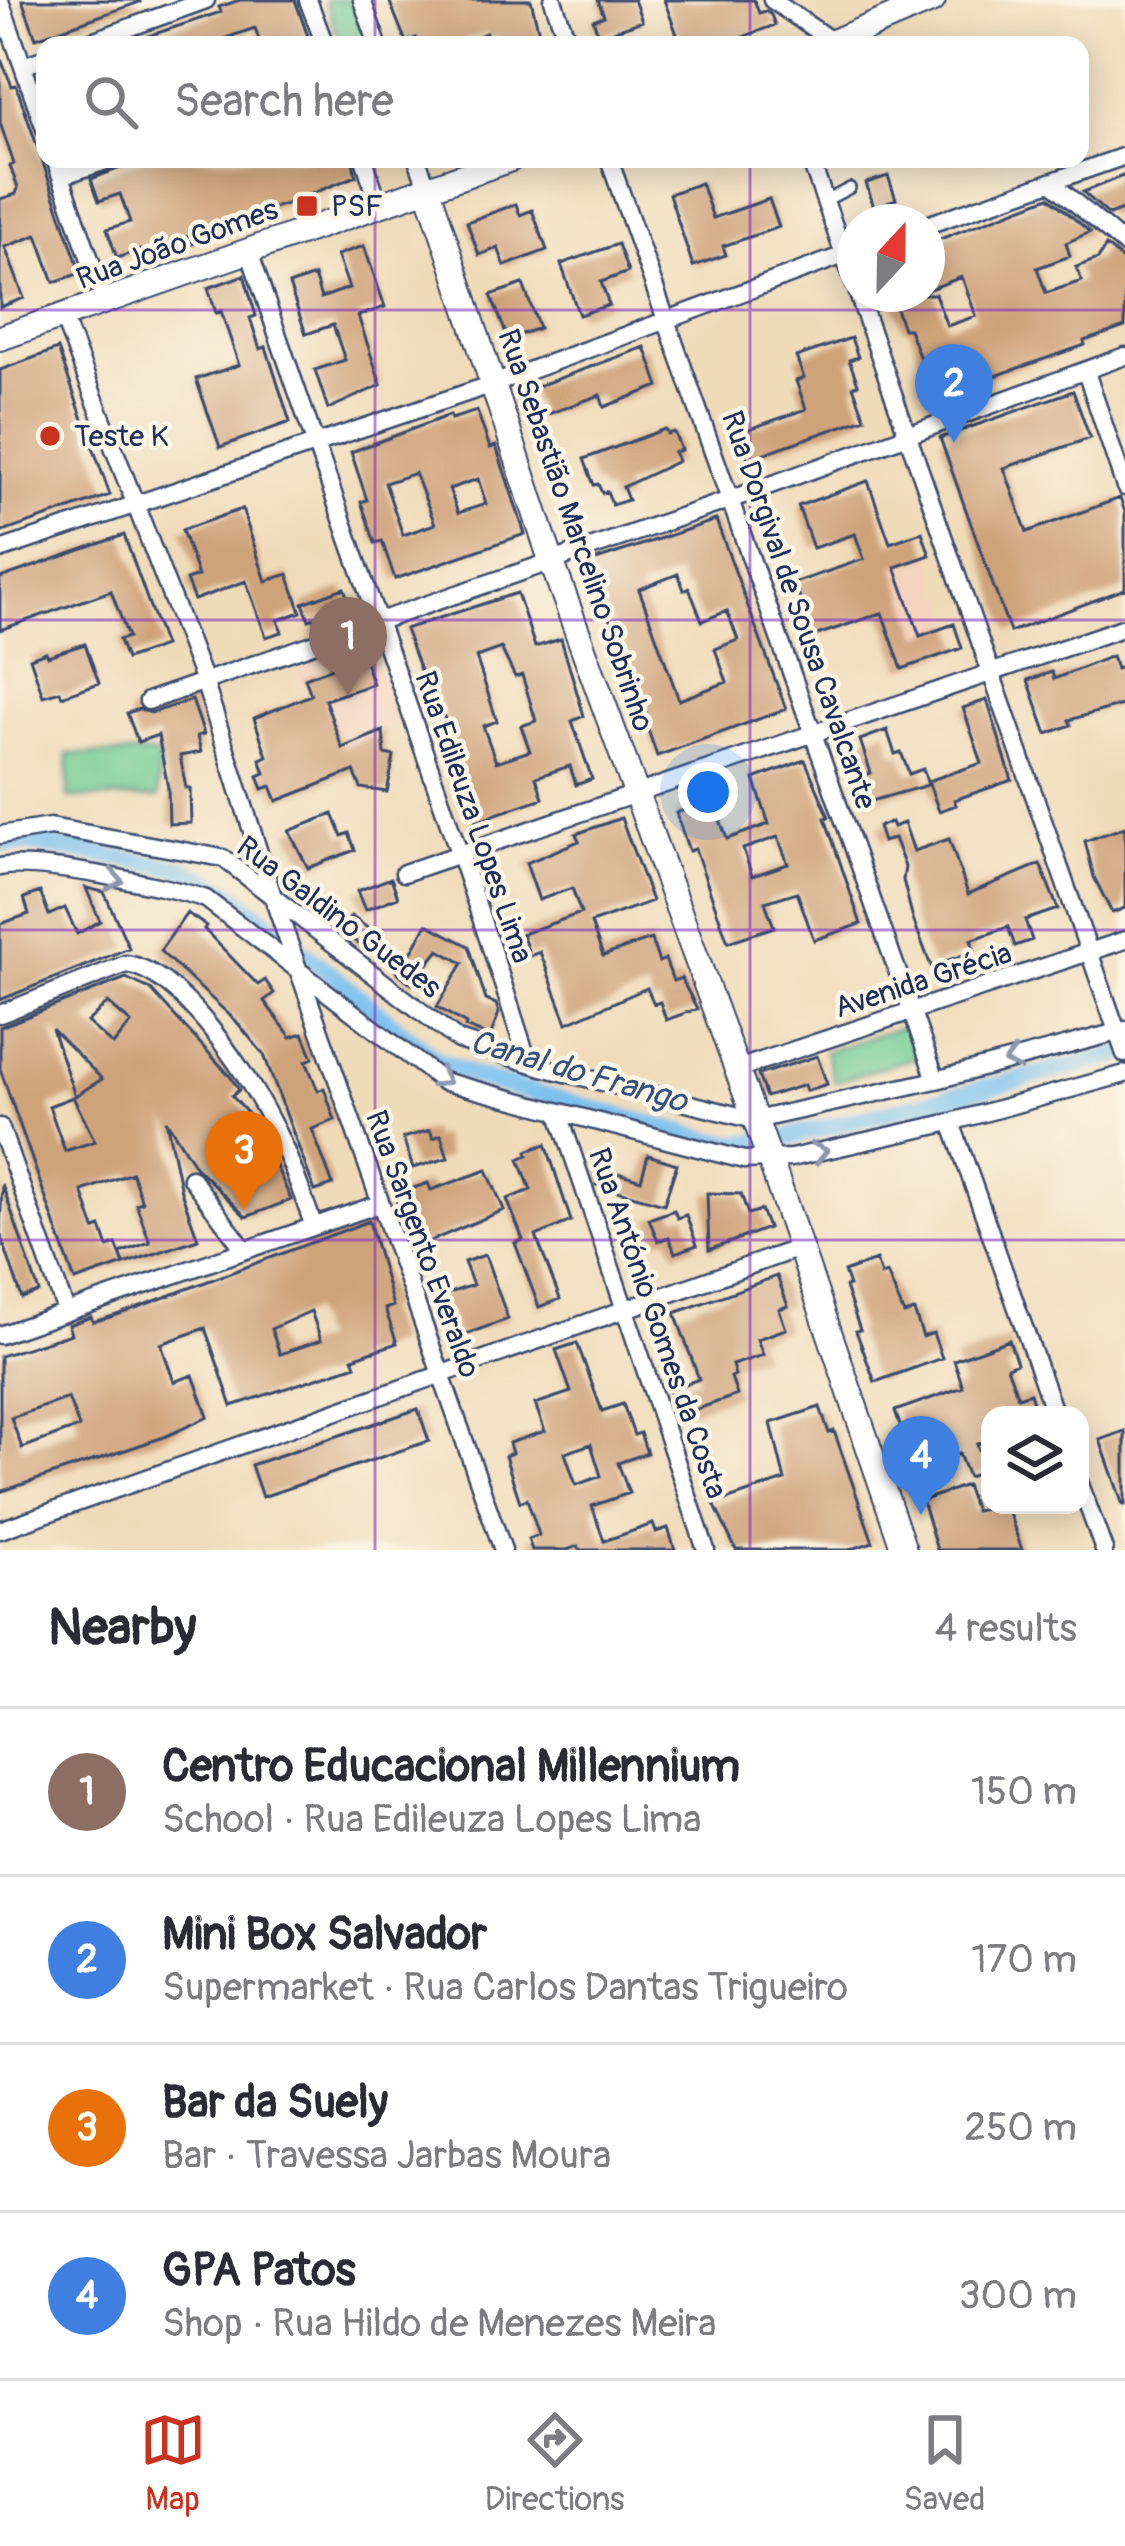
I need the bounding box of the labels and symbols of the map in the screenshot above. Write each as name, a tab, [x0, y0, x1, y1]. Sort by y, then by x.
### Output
place label: PSF	[331, 188, 383, 225]
street label: Rua João Gomes	[71, 191, 283, 298]
marker: PSF	[294, 193, 320, 219]
north arrow	[837, 204, 945, 312]
street label: Rua Sebastião Marcelino Sobrinho	[489, 324, 662, 736]
pin: 2	[915, 344, 993, 443]
street label: Rua Dorgival de Sousa Cavalcante	[713, 406, 884, 814]
place label: Teste K	[74, 418, 169, 455]
marker: Teste K	[37, 423, 63, 449]
pin: 1	[309, 597, 387, 696]
street label: Rua Edileuza Lopes Lima	[406, 666, 541, 968]
your location	[678, 762, 738, 822]
street label: Rua Galdino Guedes	[229, 828, 448, 1006]
one-way arrow	[105, 866, 125, 891]
street label: Avenida Grécia	[830, 934, 1016, 1026]
water label: Canal do Frango	[466, 1021, 694, 1123]
one-way arrow	[1002, 1045, 1022, 1070]
one-way arrow	[430, 1064, 451, 1088]
street label: Rua Sargento Everaldo	[357, 1106, 488, 1383]
pin: 3	[205, 1111, 283, 1210]
one-way arrow	[809, 1140, 829, 1165]
street label: Rua António Gomes da Costa	[580, 1143, 735, 1503]
pin: 4	[882, 1416, 960, 1515]

